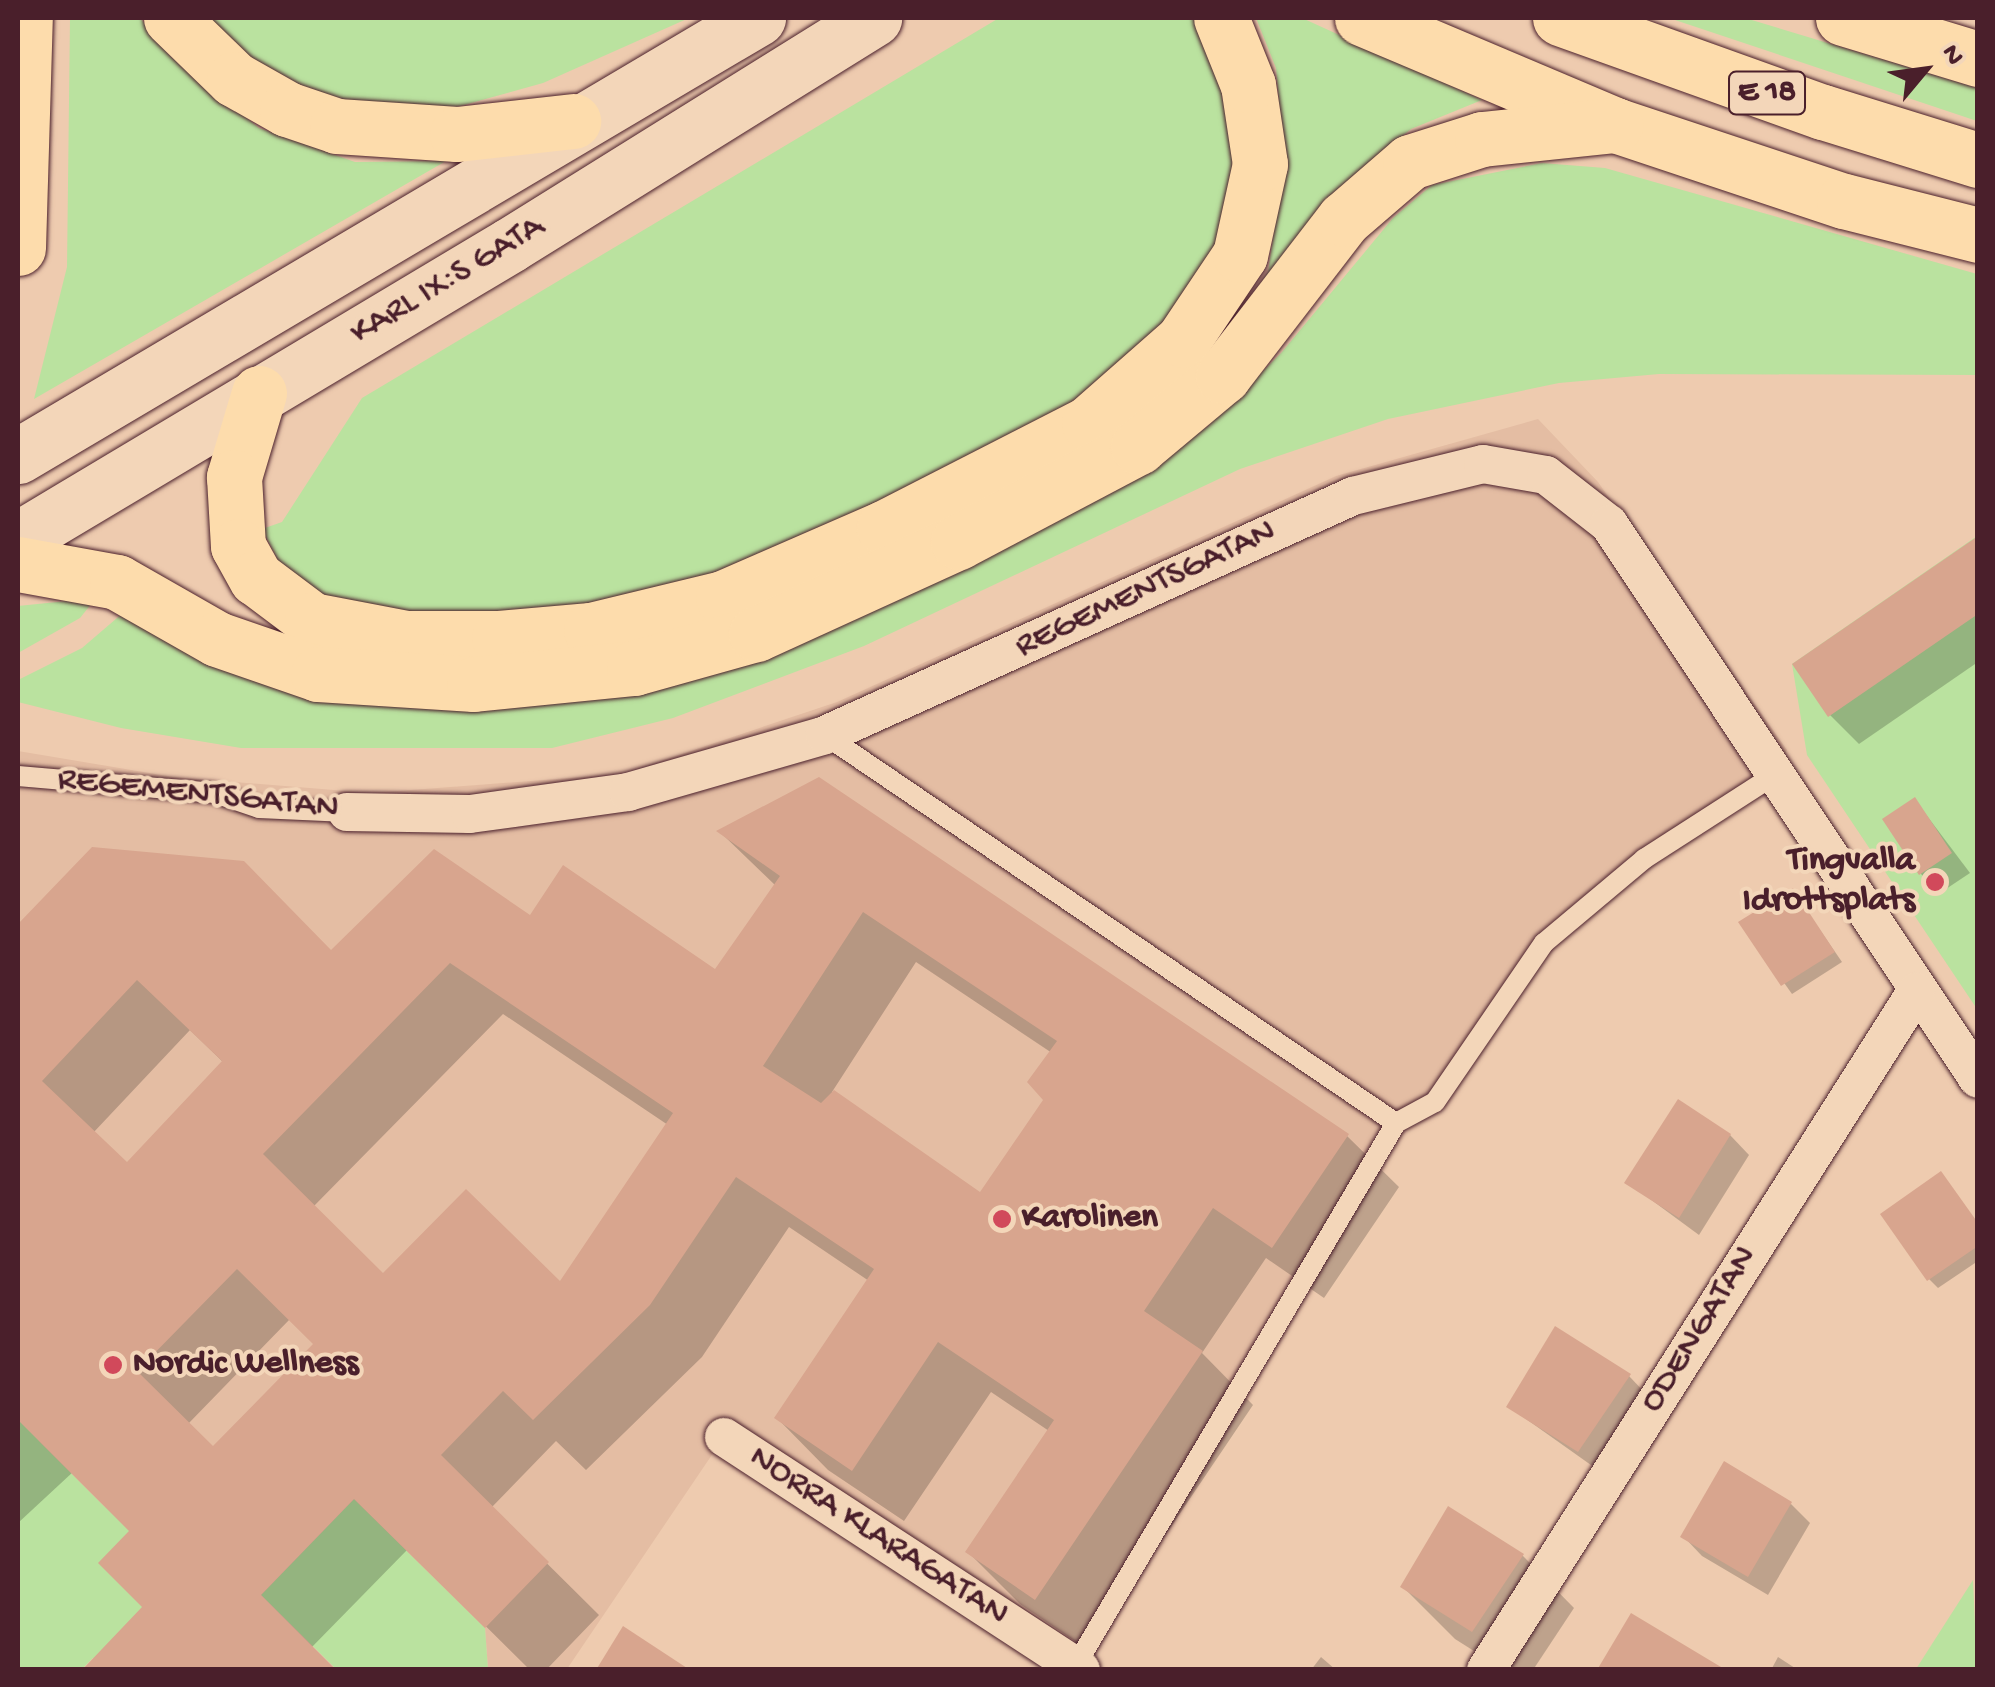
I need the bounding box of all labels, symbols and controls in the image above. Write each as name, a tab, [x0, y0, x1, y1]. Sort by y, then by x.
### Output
north arrow	[1875, 20, 1975, 120]
text: N	[1933, 39, 1971, 71]
road number: E 18	[1727, 66, 1807, 120]
street label: KARL IX:S GATA	[343, 207, 553, 355]
street label: REGEMENTSGATAN	[1009, 511, 1283, 669]
street label: REGEMENTSGATAN	[55, 759, 341, 831]
place label: Tingvalla Idrottsplats	[1743, 841, 1915, 923]
marker: Tingvalla Idrottsplats	[1924, 871, 1946, 893]
place label: Karolinen	[1022, 1198, 1158, 1240]
marker: Karolinen	[991, 1208, 1013, 1230]
street label: ODENGATAN	[1632, 1239, 1768, 1421]
place label: Nordic Wellness	[133, 1344, 358, 1386]
marker: Nordic Wellness	[102, 1354, 124, 1376]
street label: NORRA KLARAGATAN	[740, 1437, 1016, 1637]

